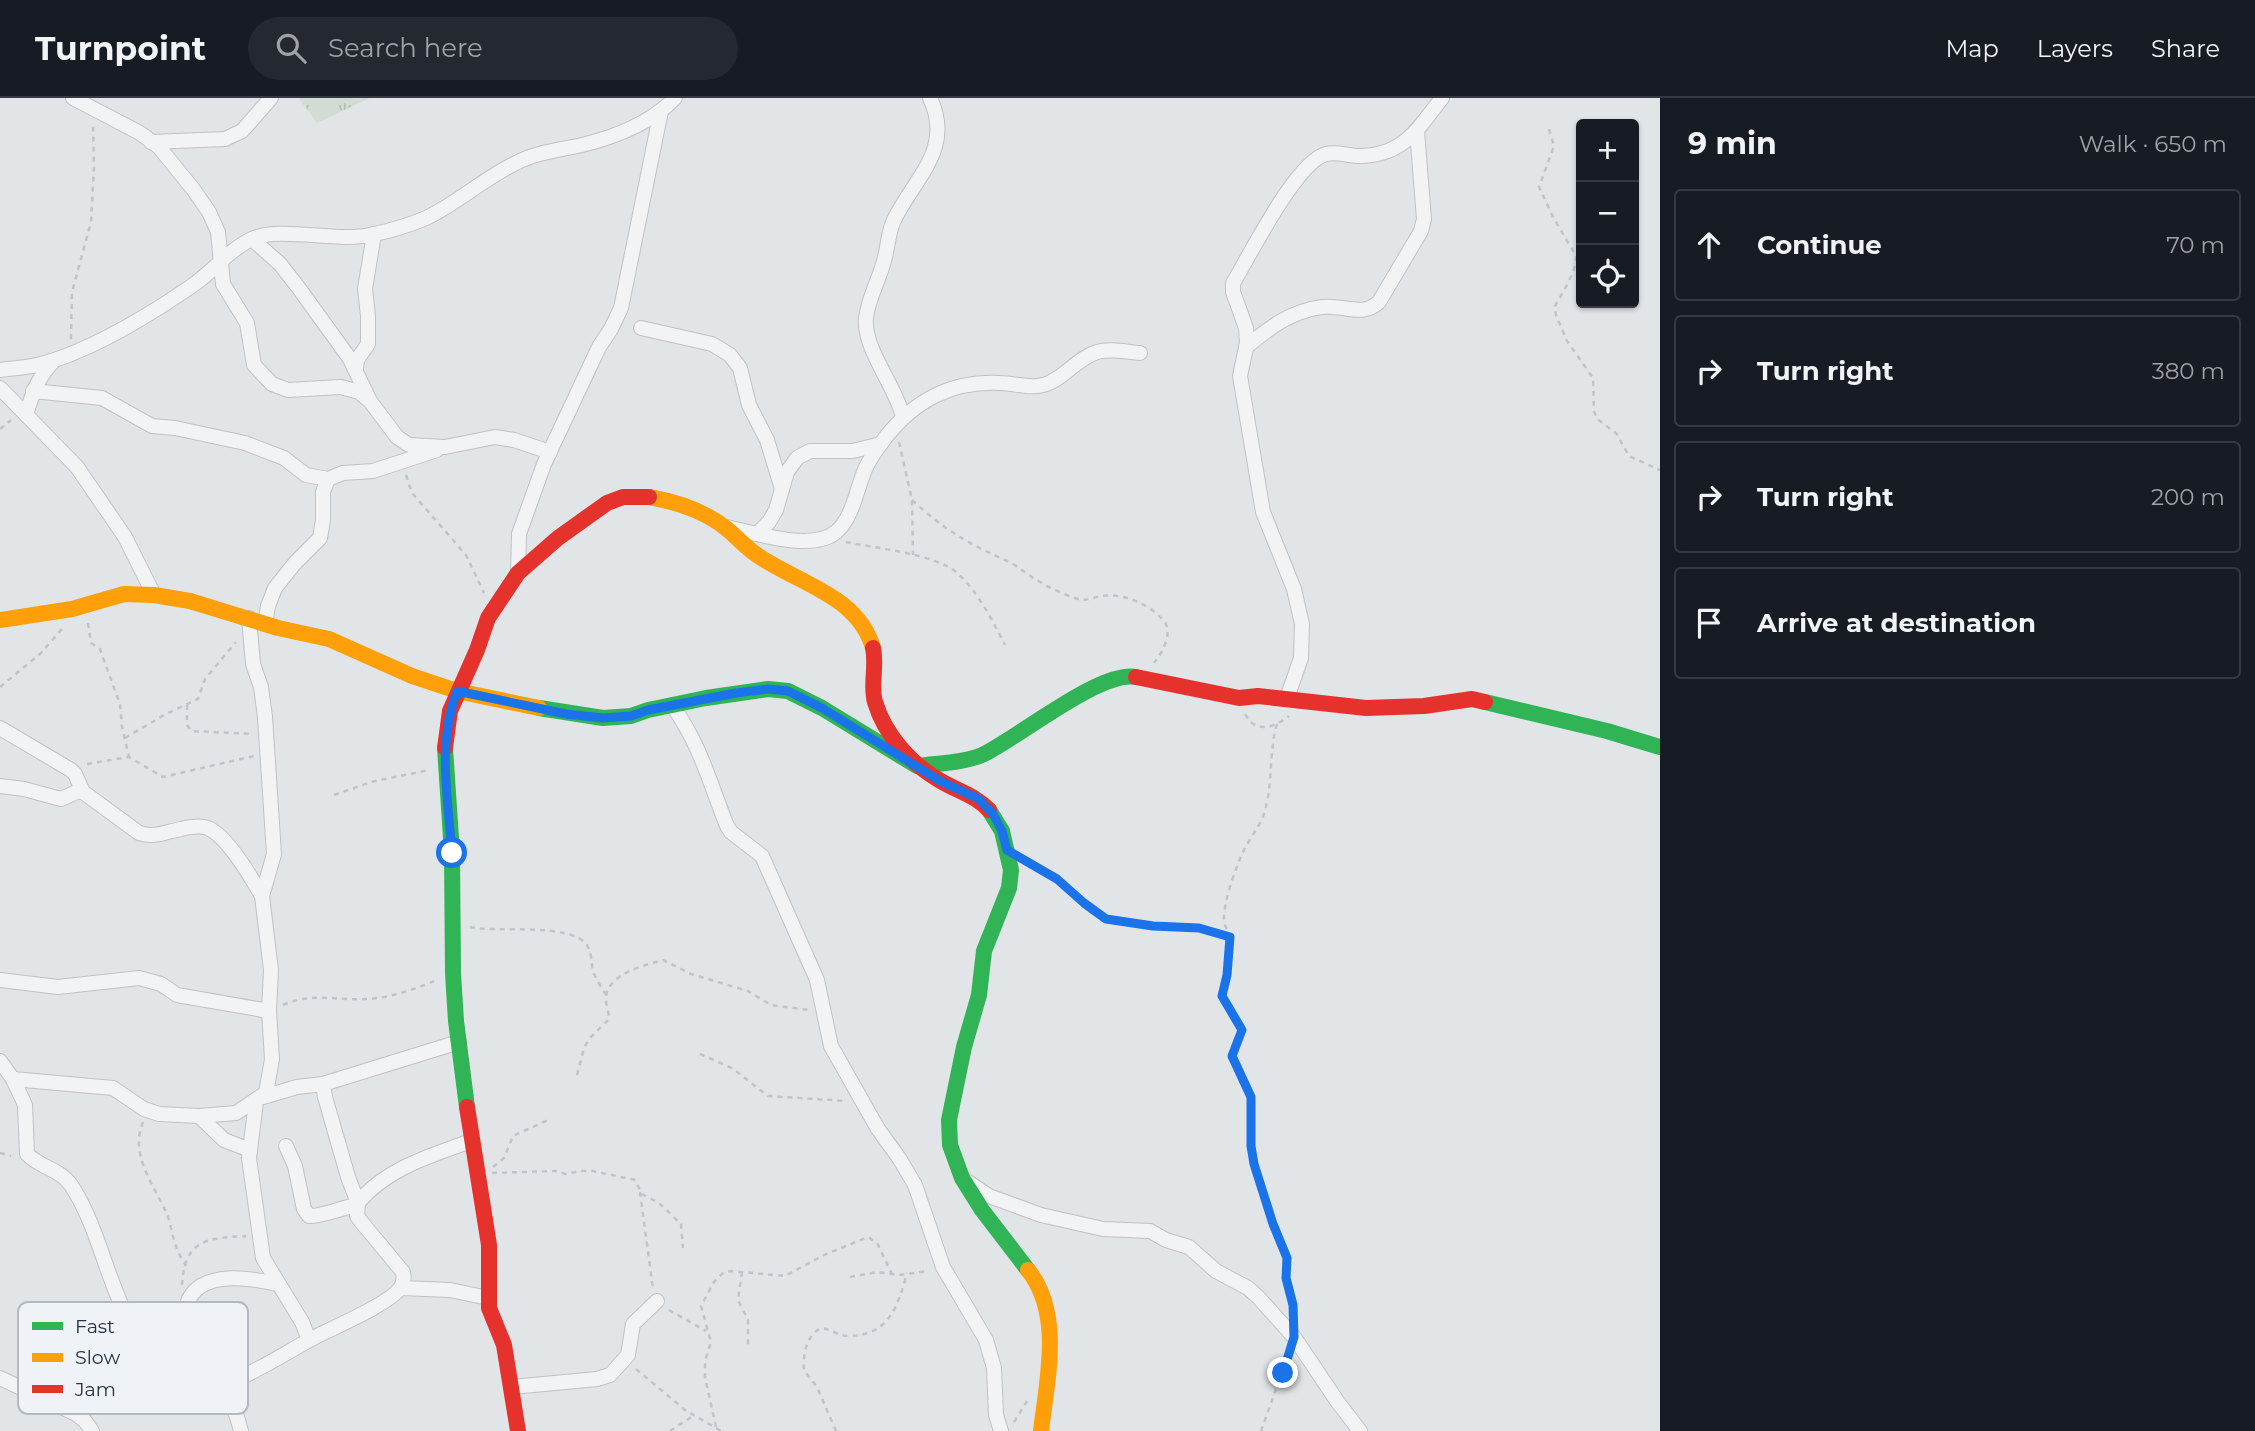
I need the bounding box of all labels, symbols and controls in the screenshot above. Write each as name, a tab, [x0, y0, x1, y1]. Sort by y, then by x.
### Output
search box	[248, 17, 738, 80]
text: Turnpoint	[35, 28, 206, 68]
icon: search	[272, 29, 310, 67]
text: Search here	[328, 32, 483, 64]
text: Map	[1945, 34, 1999, 63]
text: Layers	[2037, 34, 2113, 63]
text: Share	[2151, 34, 2220, 63]
map controls	[1576, 119, 1639, 308]
button: +	[1576, 119, 1639, 182]
text: 9 min	[1688, 125, 1777, 162]
text: Walk · 650 m	[2079, 130, 2227, 158]
button: −	[1576, 182, 1639, 245]
icon: ahead	[1690, 226, 1728, 264]
text: Continue	[1757, 229, 1882, 261]
text: 70 m	[2166, 231, 2225, 259]
button: locate	[1576, 245, 1639, 308]
icon: right	[1690, 352, 1728, 390]
text: Turn right	[1757, 355, 1893, 387]
text: 380 m	[2152, 357, 2225, 385]
icon: right	[1690, 478, 1728, 516]
text: Turn right	[1757, 481, 1893, 513]
text: 200 m	[2151, 483, 2225, 511]
icon: arrive	[1690, 604, 1728, 642]
text: Arrive at destination	[1757, 607, 2036, 639]
route start	[436, 837, 467, 868]
legend	[18, 1302, 248, 1414]
text: Fast	[75, 1315, 115, 1338]
text: Slow	[75, 1346, 120, 1369]
route end	[1267, 1357, 1298, 1388]
text: Jam	[74, 1378, 116, 1401]

